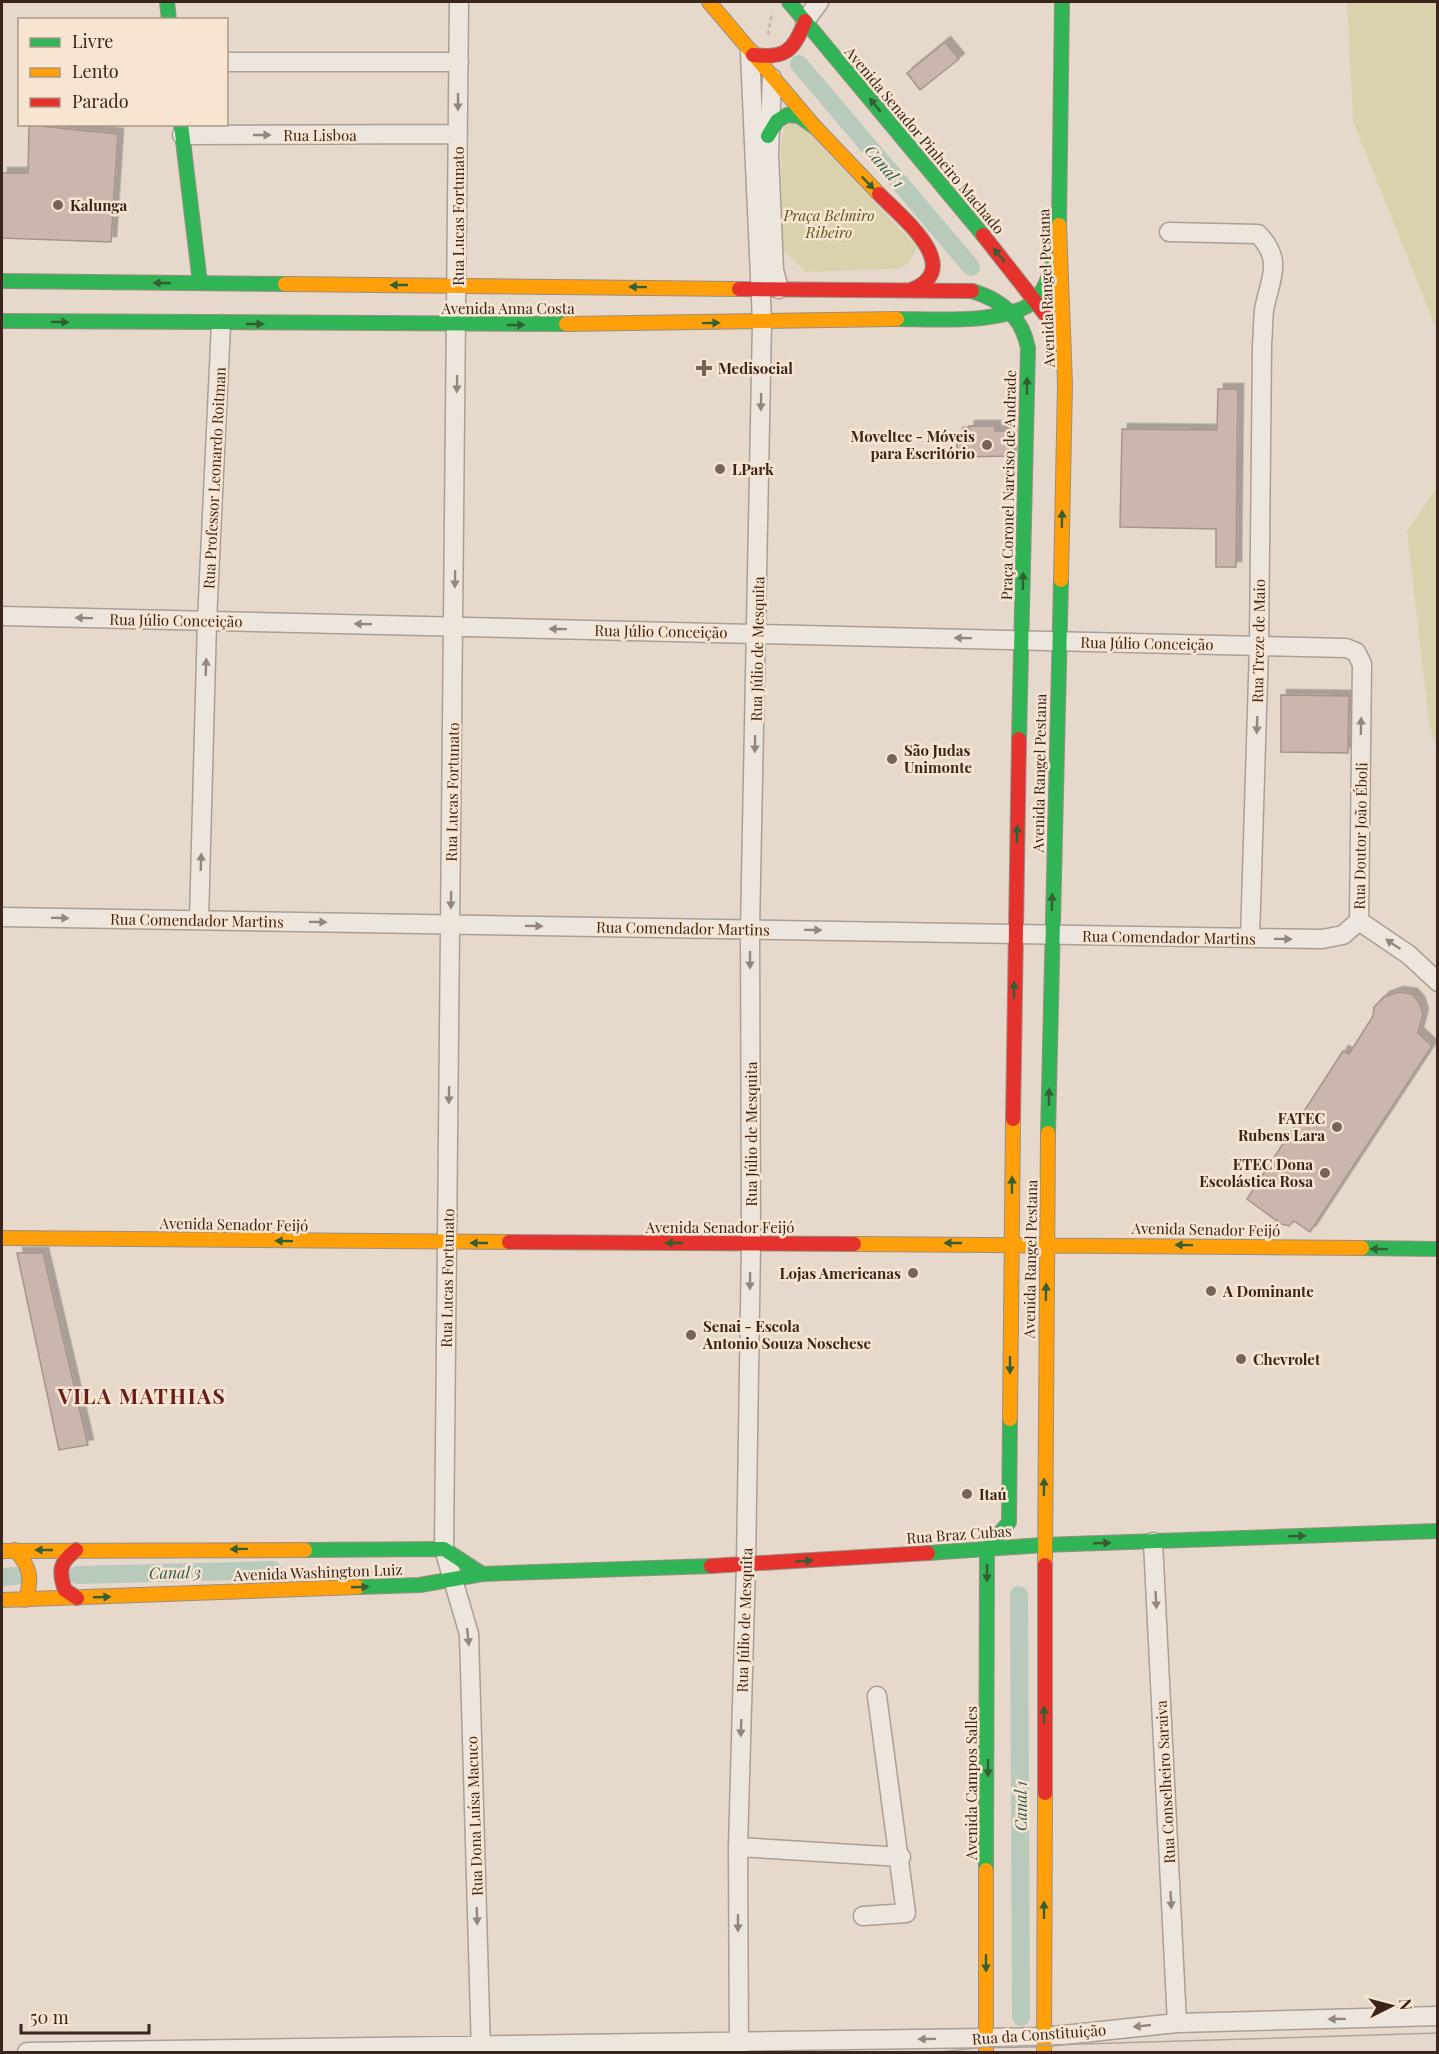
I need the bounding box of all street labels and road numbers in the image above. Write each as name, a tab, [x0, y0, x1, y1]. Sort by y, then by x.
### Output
street label: Avenida Senador Pinheiro Machado	[840, 41, 1009, 238]
street label: Rua Lisboa	[283, 125, 357, 145]
street label: Rua Lucas Fortunato	[448, 146, 468, 286]
street label: Avenida Rangel Pestana	[1033, 208, 1059, 369]
street label: Avenida Anna Costa	[440, 298, 575, 318]
street label: Rua Professor Leonardo Roitman	[198, 366, 230, 590]
street label: Praça Coronel Narciso de Andrade	[996, 370, 1020, 600]
street label: Rua Júlio de Mesquita	[746, 576, 768, 722]
street label: Rua Treze de Maio	[1247, 579, 1269, 703]
street label: Rua Júlio Conceição	[109, 609, 243, 631]
street label: Rua Júlio Conceição	[594, 620, 728, 642]
street label: Rua Júlio Conceição	[1080, 632, 1214, 654]
street label: Avenida Rangel Pestana	[1028, 693, 1050, 854]
street label: Rua Lucas Fortunato	[441, 722, 463, 862]
street label: Rua Doutor João Éboli	[1349, 762, 1371, 910]
street label: Rua Comendador Martins	[110, 908, 284, 932]
street label: Rua Comendador Martins	[596, 916, 770, 940]
street label: Rua Comendador Martins	[1082, 925, 1256, 949]
street label: Rua Júlio de Mesquita	[741, 1061, 761, 1206]
street label: Avenida Rangel Pestana	[1019, 1179, 1041, 1340]
street label: Rua Lucas Fortunato	[436, 1208, 458, 1348]
street label: Avenida Senador Feijó	[158, 1213, 309, 1235]
street label: Avenida Senador Feijó	[645, 1217, 794, 1237]
street label: Avenida Senador Feijó	[1130, 1218, 1281, 1240]
street label: Rua Braz Cubas	[906, 1520, 1012, 1548]
street label: Rua Júlio de Mesquita	[731, 1547, 757, 1693]
street label: Avenida Washington Luiz	[232, 1559, 403, 1585]
street label: Rua Conselheiro Saraiva	[1151, 1699, 1179, 1864]
street label: Avenida Campos Salles	[961, 1706, 981, 1861]
street label: Rua Dona Luísa Macuco	[461, 1736, 487, 1896]
street label: Rua da Constituição	[971, 2019, 1107, 2049]

